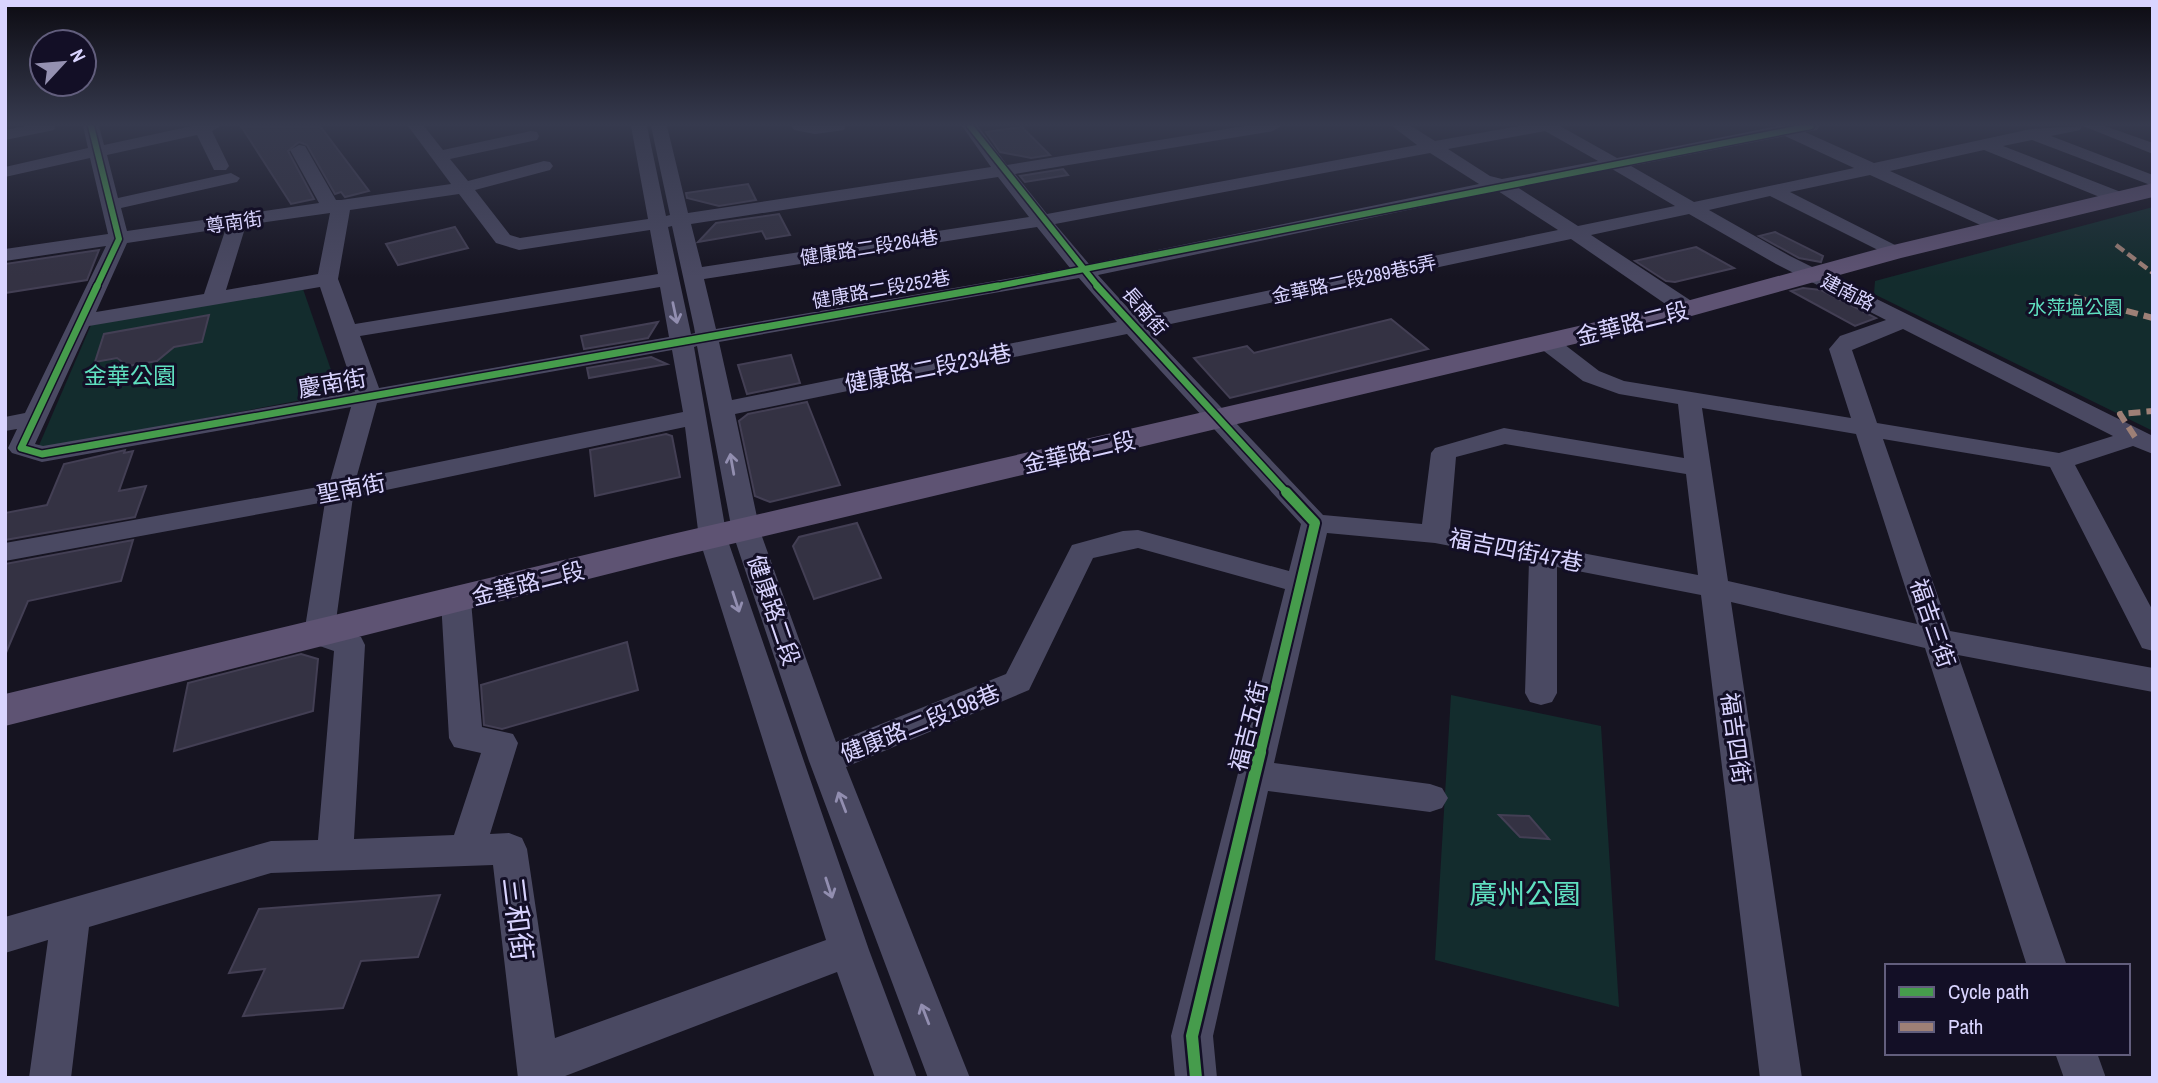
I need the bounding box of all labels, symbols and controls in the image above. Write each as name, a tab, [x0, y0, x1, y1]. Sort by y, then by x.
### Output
north arrow	[28, 28, 98, 98]
text: N	[64, 45, 92, 66]
street label: 尊南街	[204, 205, 264, 239]
street label: 健康路二段264巷	[798, 223, 940, 271]
street label: 金華路二段289巷5弄	[1269, 249, 1439, 309]
street label: 健康路二段252巷	[810, 264, 952, 314]
street label: 建南路	[1817, 267, 1879, 317]
street label: 長南街	[1116, 281, 1174, 341]
street label: 金華路二段	[1572, 294, 1692, 352]
park label: 水萍塭公園	[2027, 294, 2123, 320]
one-way arrow	[669, 301, 683, 324]
street label: 健康路二段234巷	[842, 337, 1014, 399]
park label: 金華公園	[84, 360, 176, 391]
street label: 慶南街	[295, 362, 369, 404]
street label: 金華路二段	[1019, 424, 1139, 480]
one-way arrow	[724, 453, 738, 476]
street label: 聖南街	[314, 466, 388, 510]
street label: 福吉四街47巷	[1446, 522, 1586, 578]
street label: 健康路二段	[741, 551, 807, 669]
street label: 金華路二段	[468, 554, 588, 612]
street label: 福吉三街	[1903, 574, 1963, 672]
one-way arrow	[730, 591, 743, 613]
street label: 健康路二段198巷	[836, 677, 1004, 769]
street label: 福吉五街	[1222, 678, 1274, 774]
street label: 福吉四街	[1714, 690, 1758, 786]
one-way arrow	[835, 792, 848, 814]
street label: 三和街	[494, 875, 542, 963]
park label: 廣州公園	[1469, 875, 1581, 913]
one-way arrow	[824, 877, 836, 899]
legend	[1885, 964, 2130, 1055]
text: Cycle path	[1948, 977, 2029, 1006]
one-way arrow	[917, 1004, 930, 1026]
text: Path	[1948, 1012, 1983, 1041]

